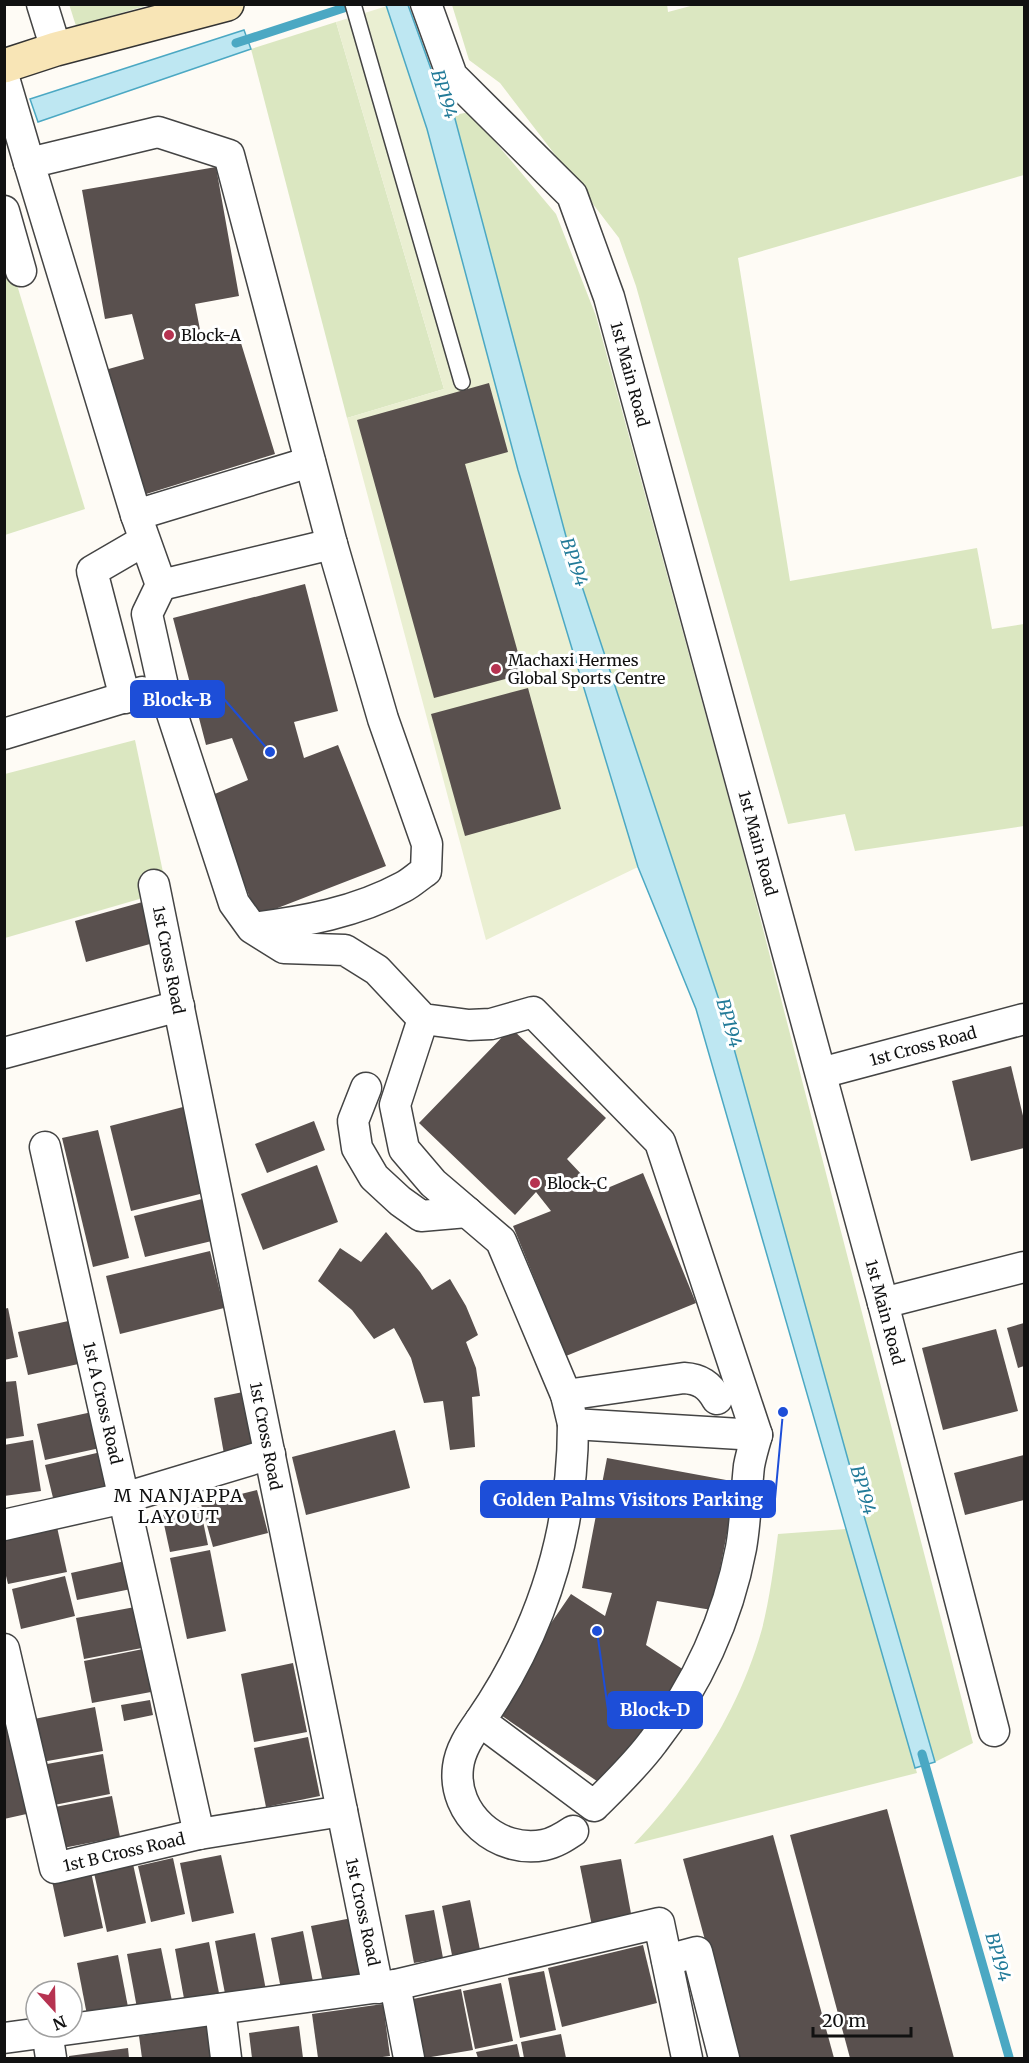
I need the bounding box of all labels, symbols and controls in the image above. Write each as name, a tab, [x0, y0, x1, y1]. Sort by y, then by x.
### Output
water label: BP194	[426, 67, 463, 121]
street label: 1st Main Road	[606, 319, 654, 429]
place label: Block-A	[181, 325, 242, 345]
marker: Block-A	[162, 328, 176, 342]
water label: BP194	[555, 534, 594, 590]
place label: Machaxi Hermes Global Sports Centre	[508, 650, 665, 688]
marker: Machaxi Hermes Global Sports Centre	[489, 662, 503, 676]
callout: Block-B	[131, 681, 224, 717]
text: Block-B	[142, 688, 212, 711]
street label: 1st Main Road	[734, 788, 782, 898]
street label: 1st Cross Road	[149, 904, 189, 1016]
water label: BP194	[712, 996, 748, 1050]
street label: 1st Cross Road	[867, 1022, 979, 1070]
place label: Block-C	[547, 1173, 607, 1193]
marker: Block-C	[528, 1176, 542, 1190]
street label: 1st Main Road	[861, 1257, 909, 1367]
street label: 1st A Cross Road	[79, 1340, 127, 1466]
street label: 1st Cross Road	[246, 1380, 286, 1492]
water label: BP194	[846, 1463, 882, 1517]
callout: Golden Palms Visitors Parking	[481, 1481, 775, 1517]
district label: M NANJAPPA LAYOUT	[114, 1484, 244, 1528]
text: Golden Palms Visitors Parking	[493, 1488, 763, 1511]
callout: Block-D	[608, 1692, 702, 1728]
text: Block-D	[620, 1698, 690, 1721]
street label: 1st B Cross Road	[61, 1828, 187, 1876]
street label: 1st Cross Road	[342, 1856, 384, 1968]
water label: BP194	[981, 1930, 1017, 1984]
north arrow	[24, 1979, 84, 2039]
scale bar	[813, 2000, 910, 2038]
text: 20 m	[822, 2009, 866, 2032]
text: N	[50, 2011, 69, 2035]

